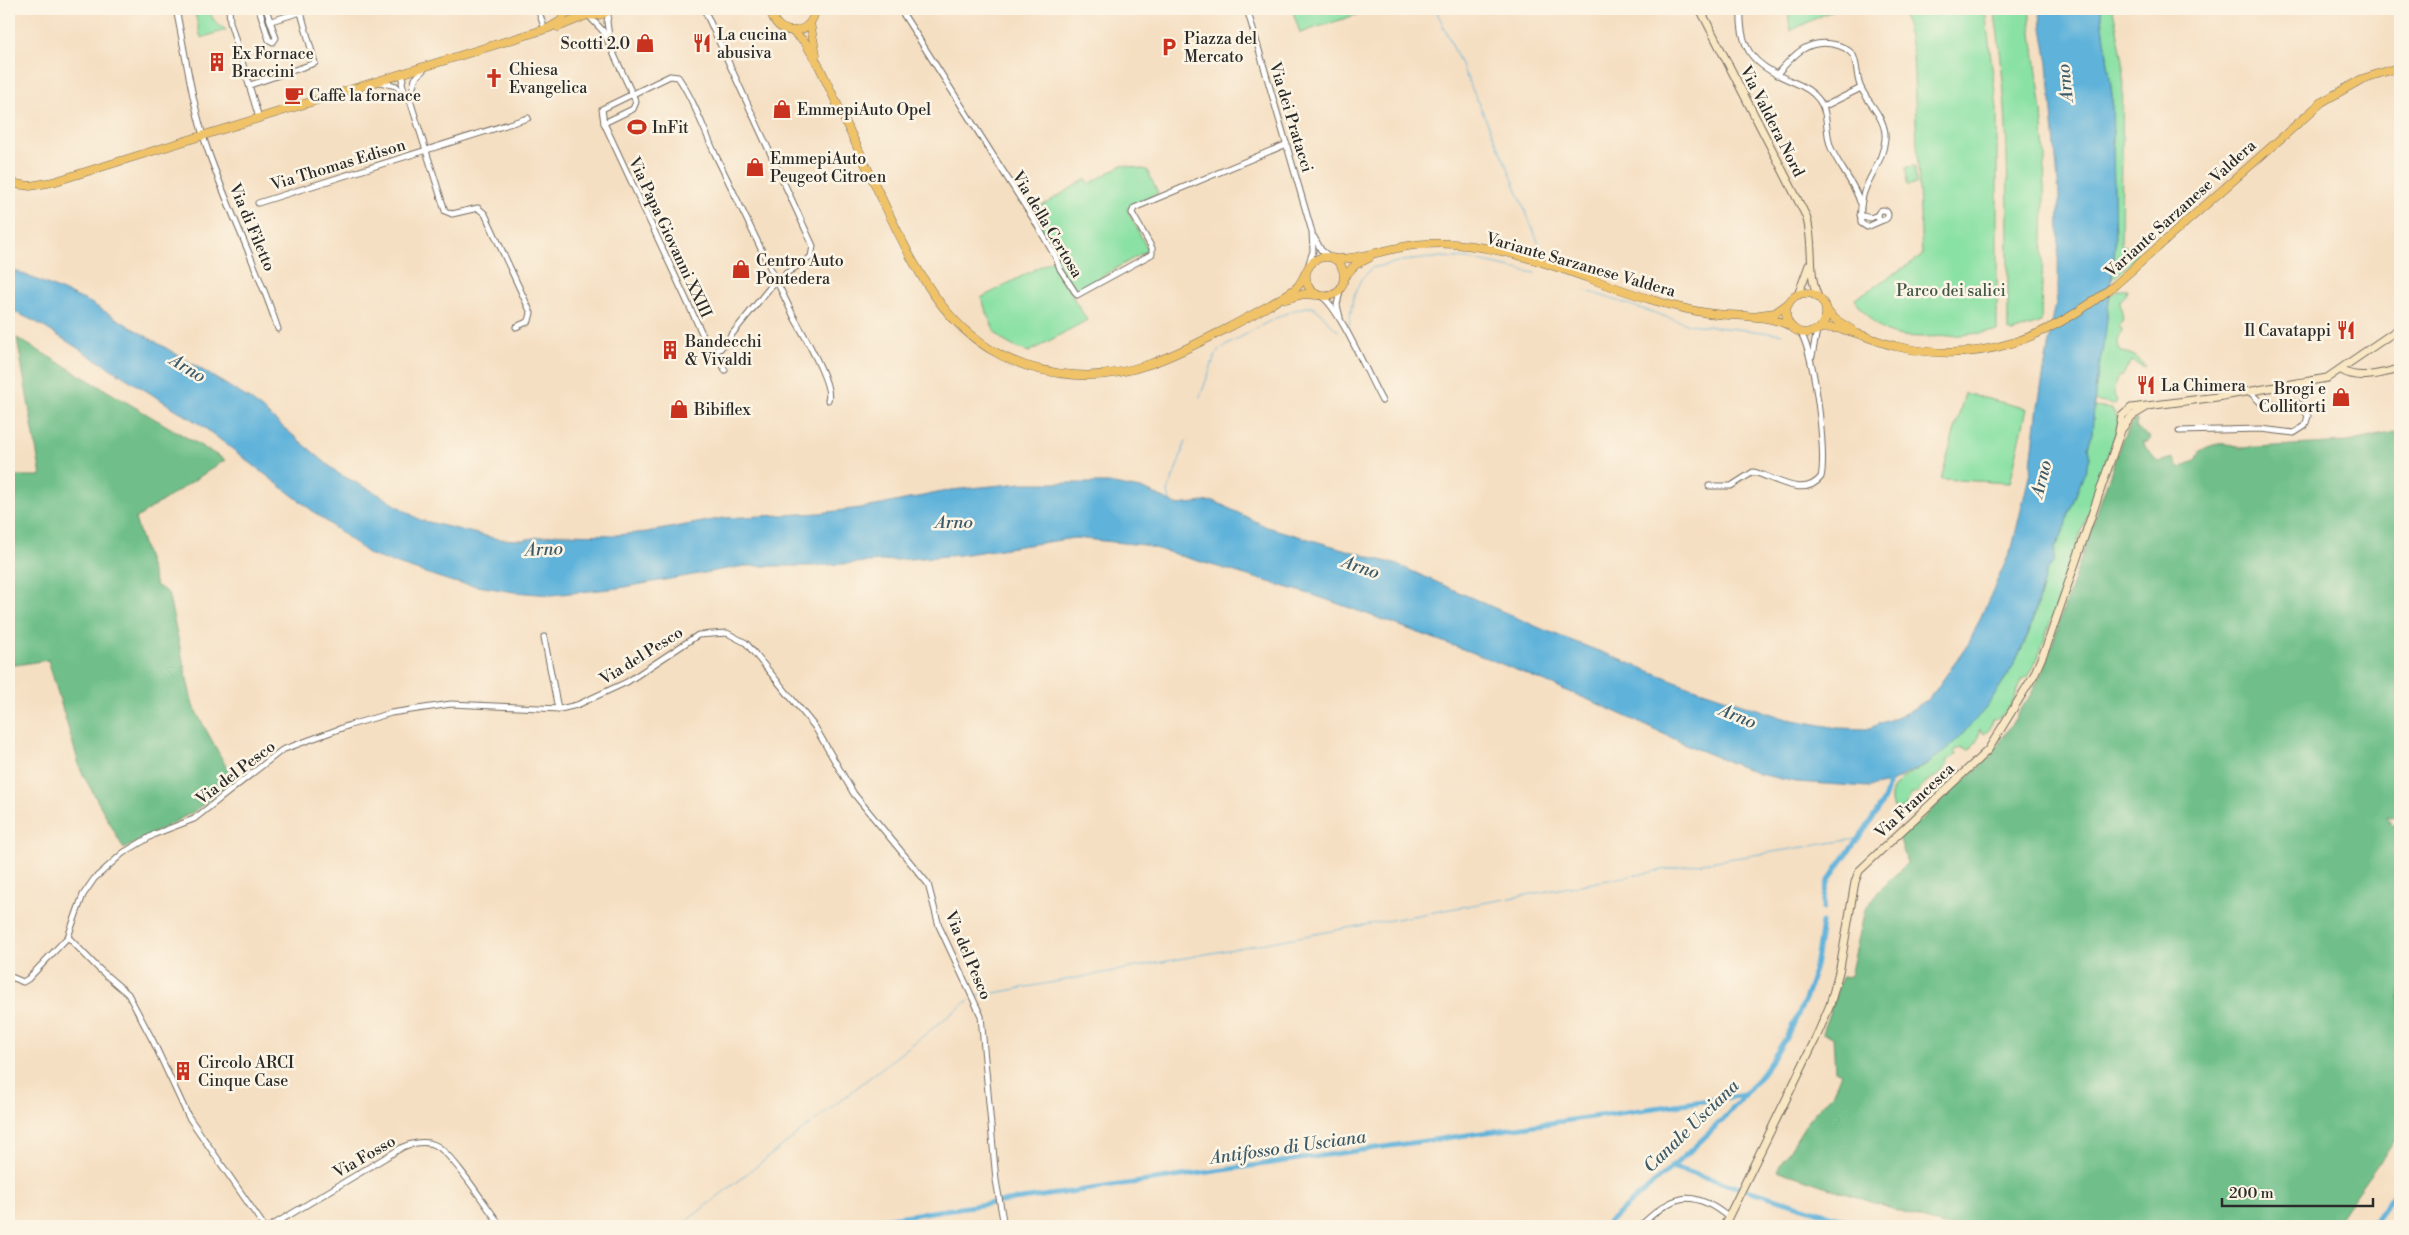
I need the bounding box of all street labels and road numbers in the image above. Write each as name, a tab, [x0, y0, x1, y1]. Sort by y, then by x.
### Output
street label: Via dei Pratacci	[1264, 59, 1317, 175]
street label: Via Valdera Nord	[1735, 62, 1809, 180]
street label: Via Thomas Edison	[267, 135, 409, 195]
street label: Variante Sarzanese Valdera	[2100, 135, 2261, 282]
street label: Via Papa Giovanni XXIII	[624, 153, 716, 321]
street label: Via della Certosa	[1007, 167, 1087, 282]
street label: Via di Filetto	[224, 180, 280, 274]
street label: Variante Sarzanese Valdera	[1483, 228, 1679, 302]
street label: Via del Pesco	[595, 622, 687, 690]
street label: Via del Pesco	[191, 736, 279, 810]
street label: Via Francesca	[1870, 758, 1959, 843]
street label: Via del Pesco	[940, 907, 996, 1003]
street label: Via Fosso	[329, 1131, 399, 1183]

